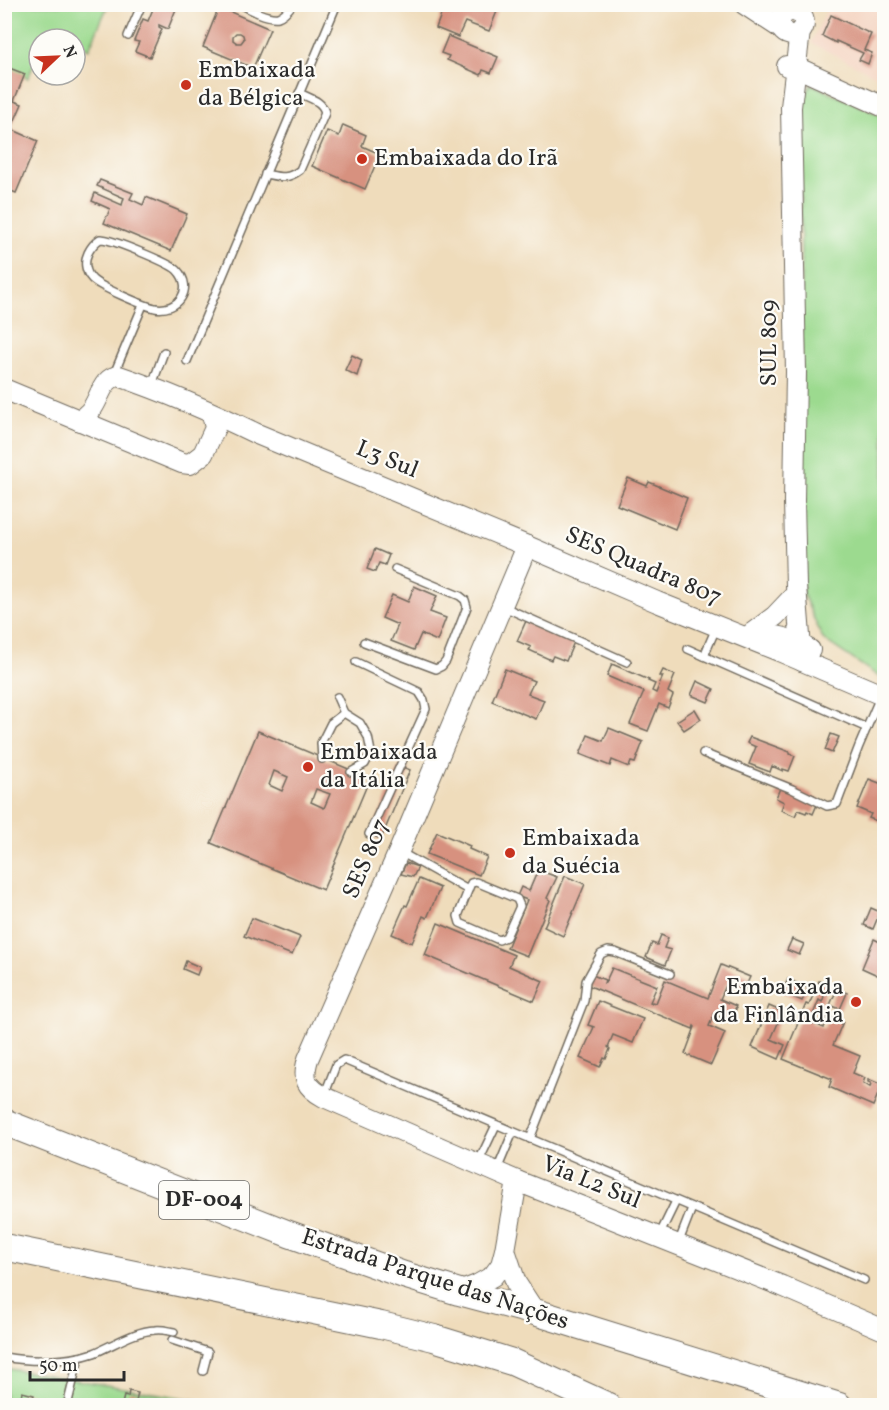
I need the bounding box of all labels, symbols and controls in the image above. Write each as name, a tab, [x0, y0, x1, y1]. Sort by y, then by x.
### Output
north arrow	[27, 27, 87, 87]
text: N	[57, 42, 82, 62]
place label: Embaixada da Bélgica	[198, 54, 316, 116]
marker: Embaixada da Bélgica	[179, 78, 193, 92]
place label: Embaixada do Irã	[374, 142, 558, 176]
marker: Embaixada do Irã	[355, 152, 369, 166]
street label: SUL 809	[753, 300, 787, 387]
street label: L3 Sul	[351, 432, 423, 488]
street label: SES Quadra 807	[559, 519, 727, 615]
place label: Embaixada da Itália	[320, 736, 438, 798]
marker: Embaixada da Itália	[301, 760, 315, 774]
street label: SES 807	[335, 814, 399, 904]
place label: Embaixada da Suécia	[522, 822, 640, 884]
marker: Embaixada da Suécia	[503, 846, 517, 860]
place label: Embaixada da Finlândia	[713, 971, 844, 1033]
marker: Embaixada da Finlândia	[849, 995, 863, 1009]
street label: Via L2 Sul	[536, 1148, 646, 1218]
road number: DF-004	[159, 1181, 249, 1219]
street label: Estrada Parque das Nações	[297, 1221, 573, 1339]
scale bar	[30, 1344, 124, 1382]
text: 50 m	[39, 1354, 78, 1379]

